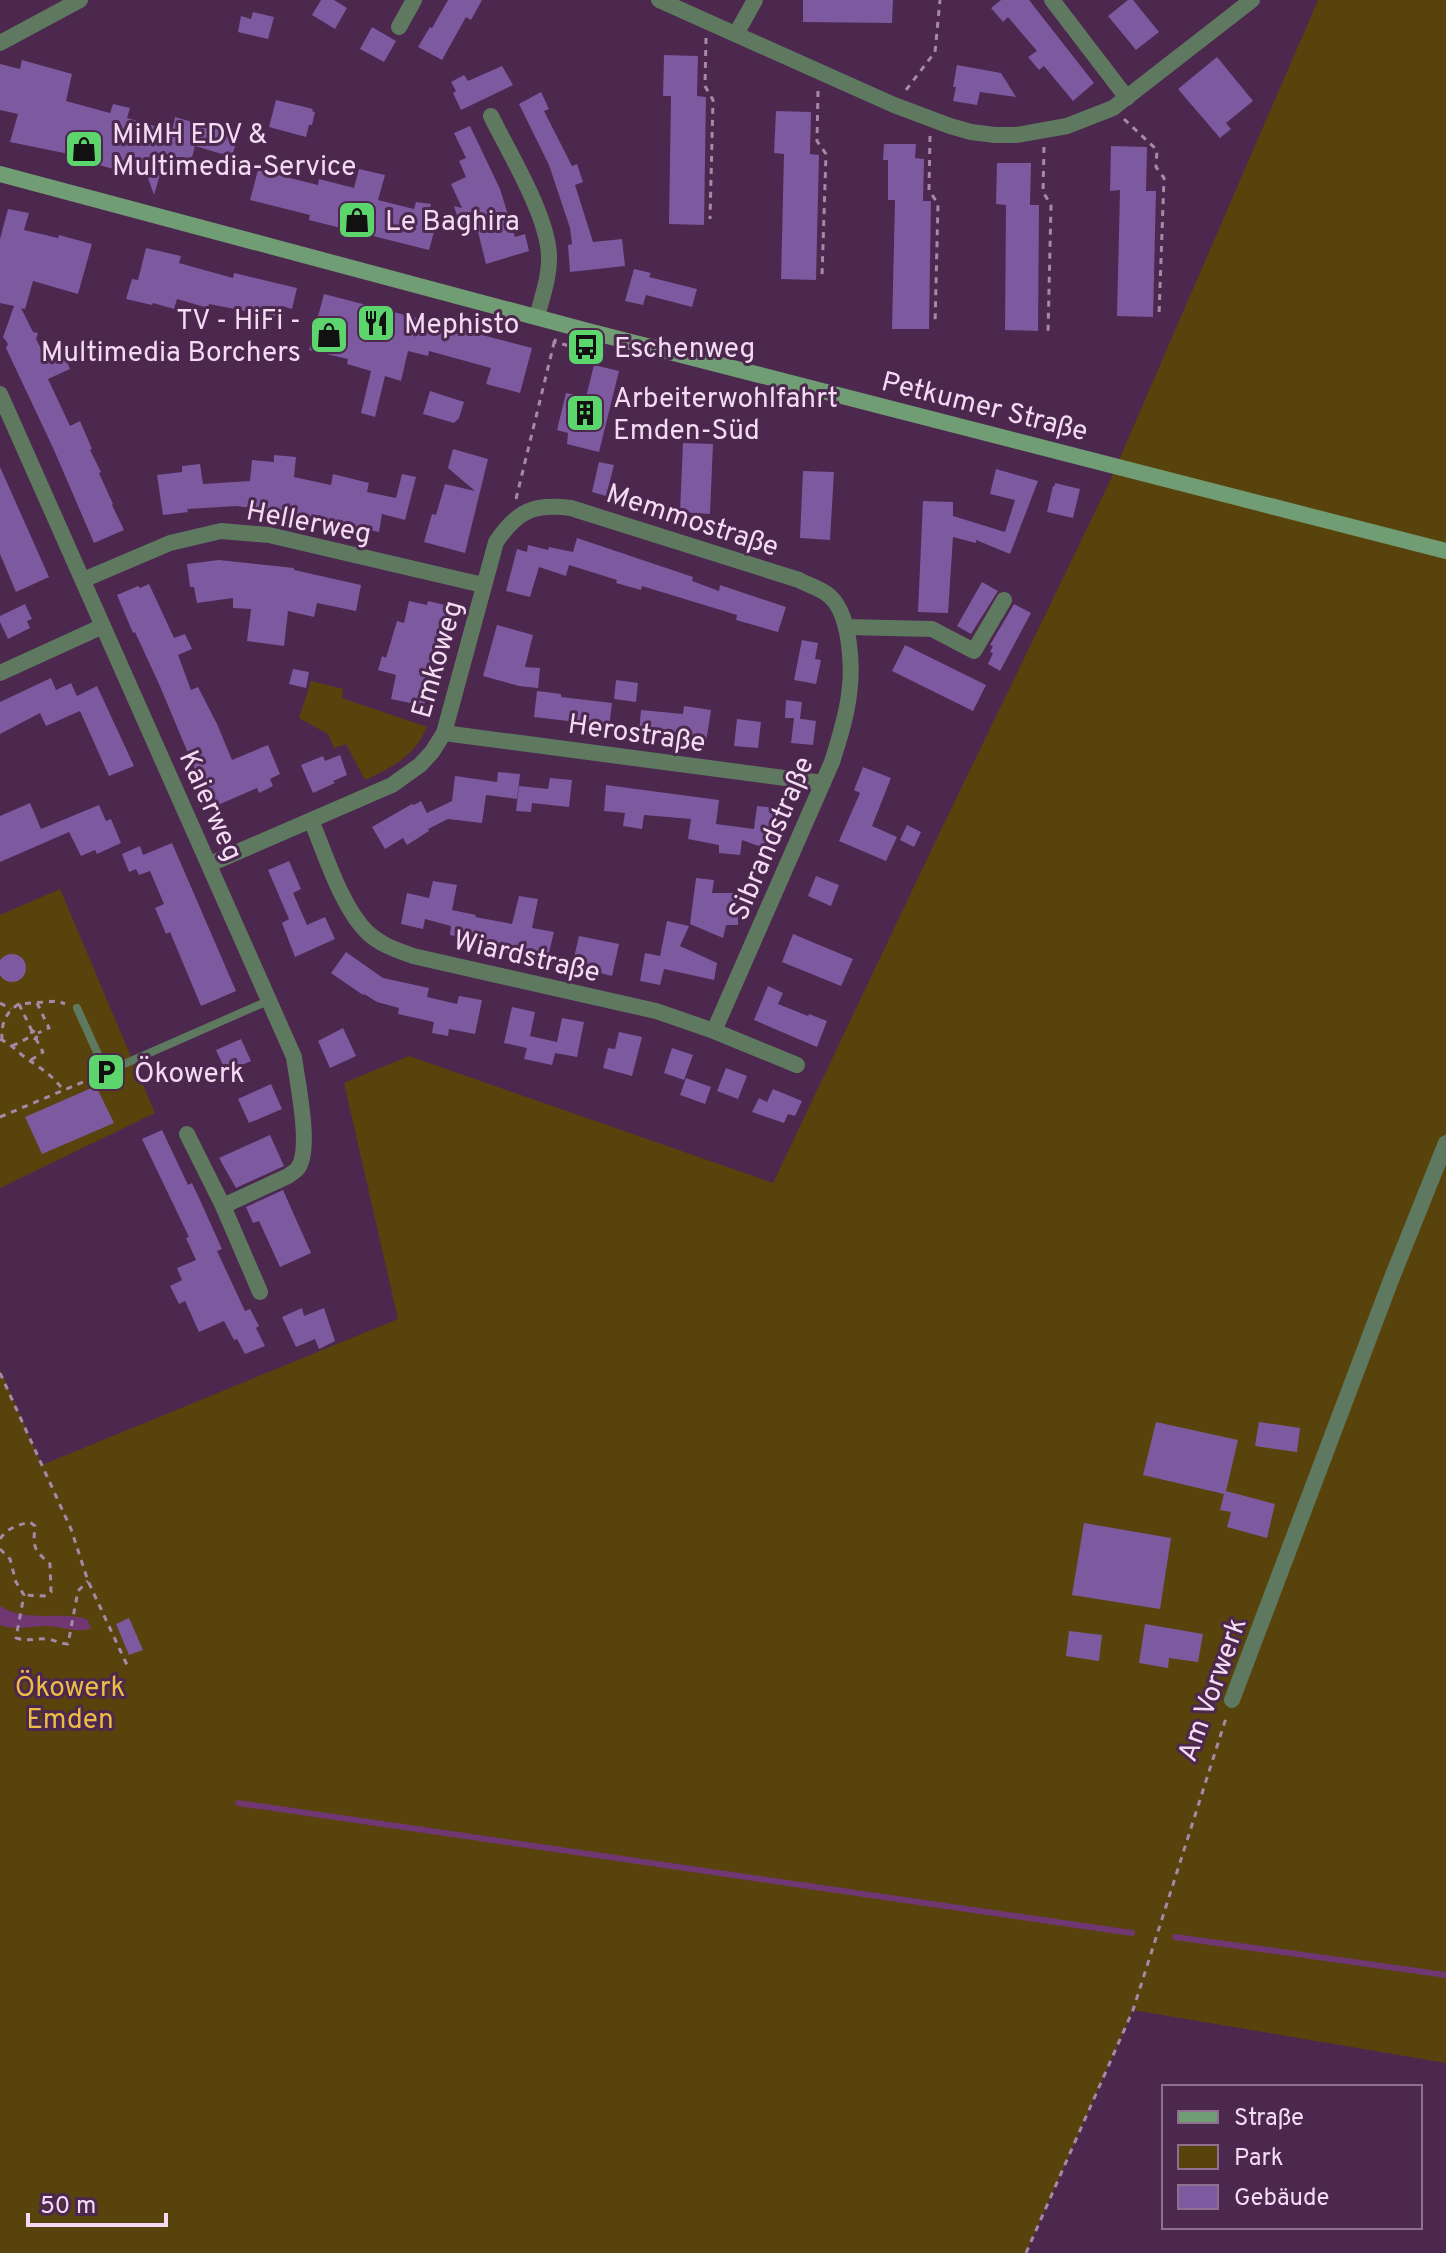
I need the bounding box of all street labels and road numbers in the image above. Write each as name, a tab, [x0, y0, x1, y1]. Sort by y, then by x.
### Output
street label: Petkumer Straße	[877, 365, 1091, 451]
street label: Memmostraße	[601, 477, 783, 567]
street label: Hellerweg	[243, 494, 374, 554]
street label: Emkoweg	[405, 597, 473, 723]
street label: Herostraße	[566, 708, 708, 762]
street label: Kaierweg	[169, 745, 250, 867]
street label: Sibrandstraße	[722, 752, 823, 927]
street label: Wiardstraße	[449, 924, 603, 992]
street label: Am Vorwerk	[1171, 1613, 1257, 1767]

